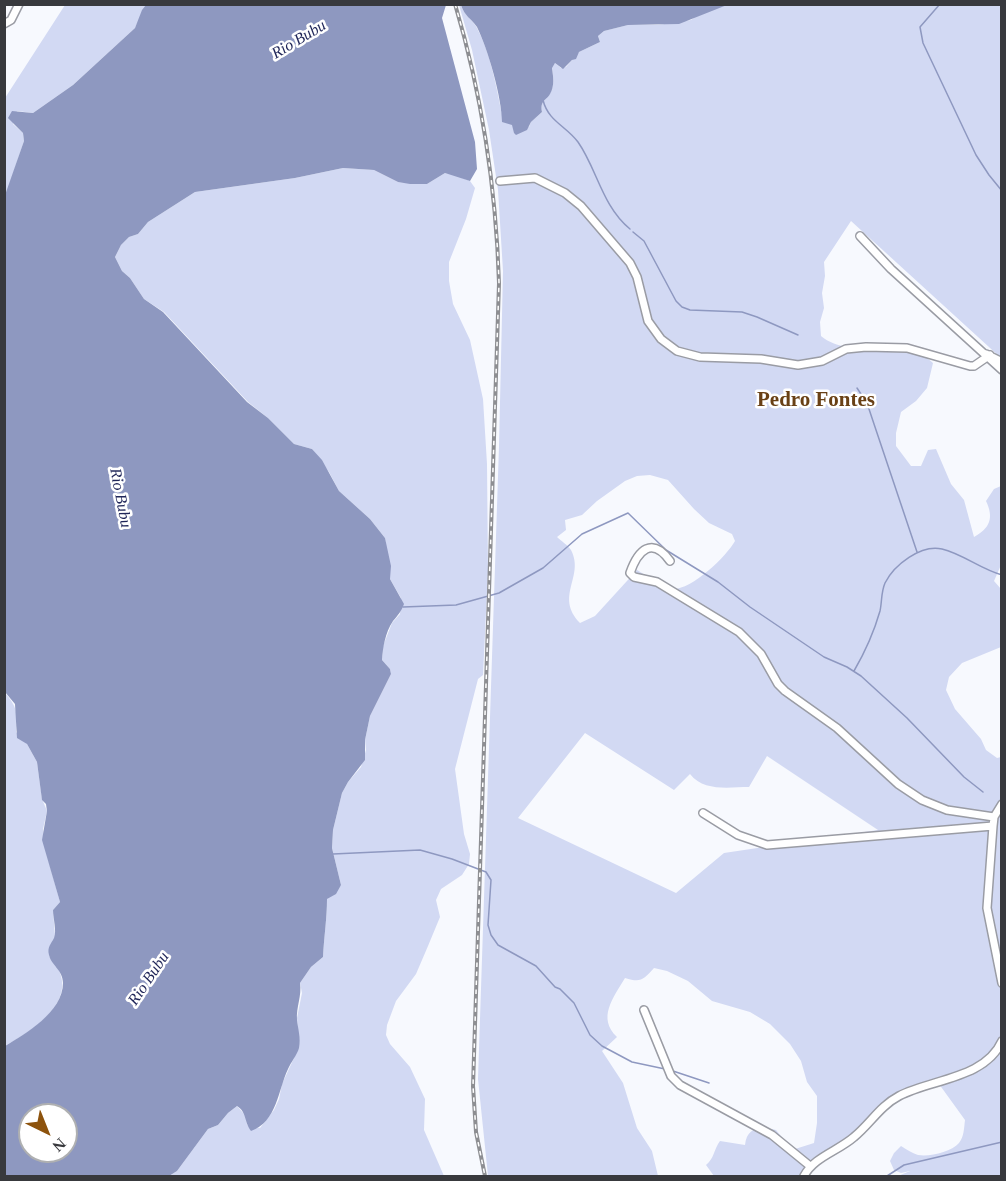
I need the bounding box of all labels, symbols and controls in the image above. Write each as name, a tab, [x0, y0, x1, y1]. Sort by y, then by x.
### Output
water label: Rio Bubu	[268, 16, 330, 64]
district label: Pedro Fontes	[757, 388, 875, 414]
water label: Rio Bubu	[105, 467, 135, 529]
water label: Rio Bubu	[124, 949, 174, 1009]
north arrow	[18, 1103, 78, 1163]
text: N	[49, 1135, 69, 1155]

